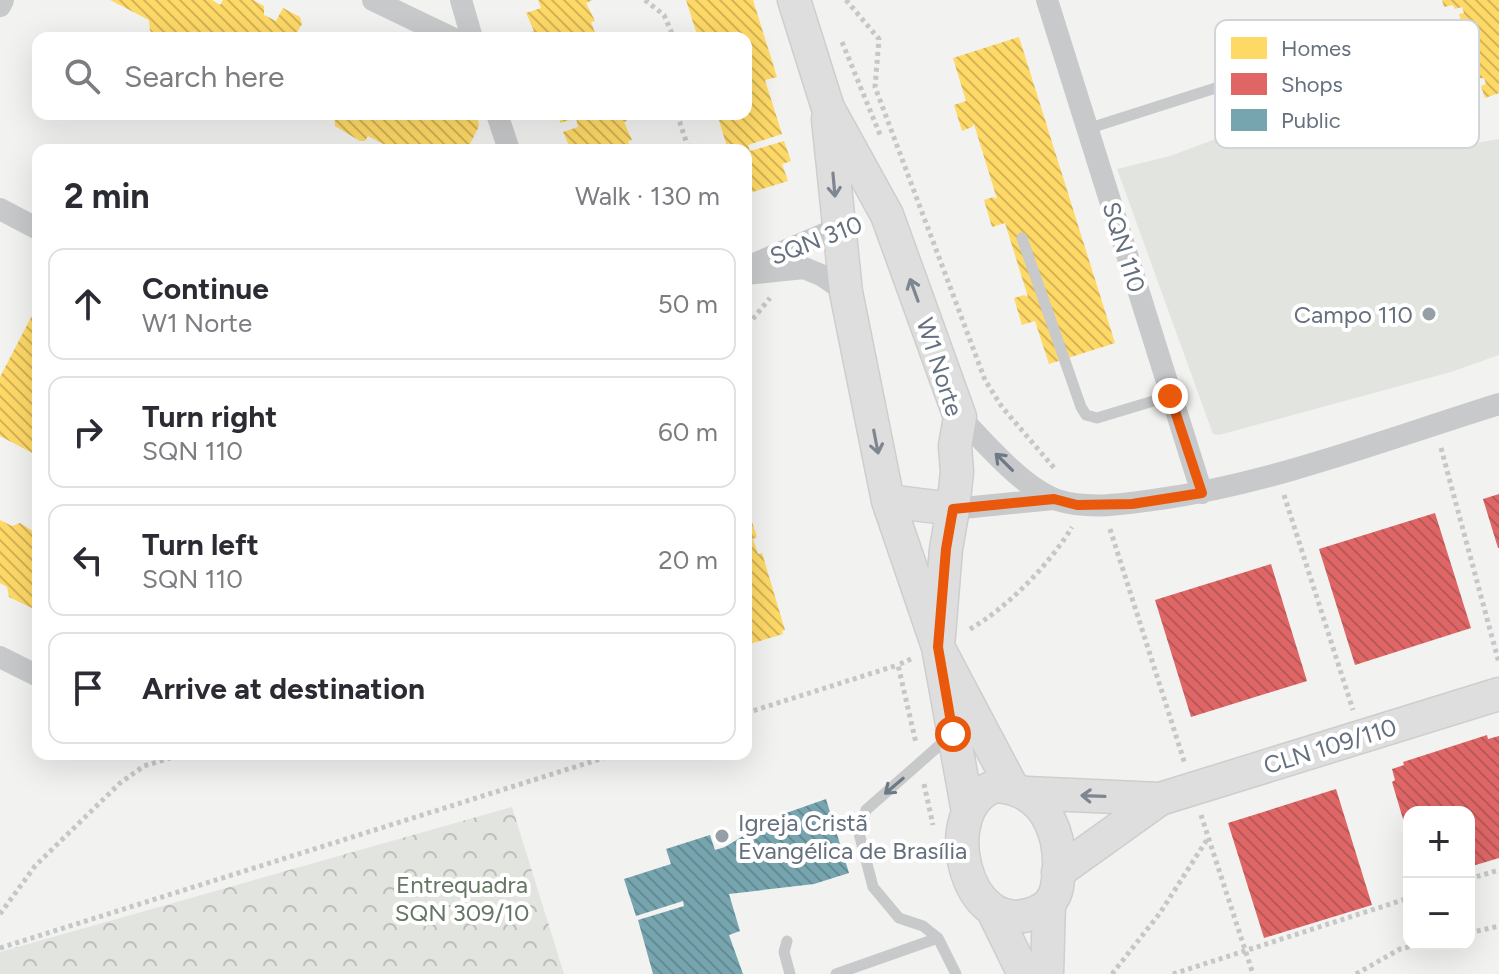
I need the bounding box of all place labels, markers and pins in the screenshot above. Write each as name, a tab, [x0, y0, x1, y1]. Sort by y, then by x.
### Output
place label: Campo 110	[1294, 300, 1413, 329]
marker: Campo 110	[1420, 305, 1438, 323]
place label: Igreja Cristã Evangélica de Brasília	[738, 808, 967, 865]
marker: Igreja Cristã Evangélica de Brasília	[713, 827, 731, 845]

